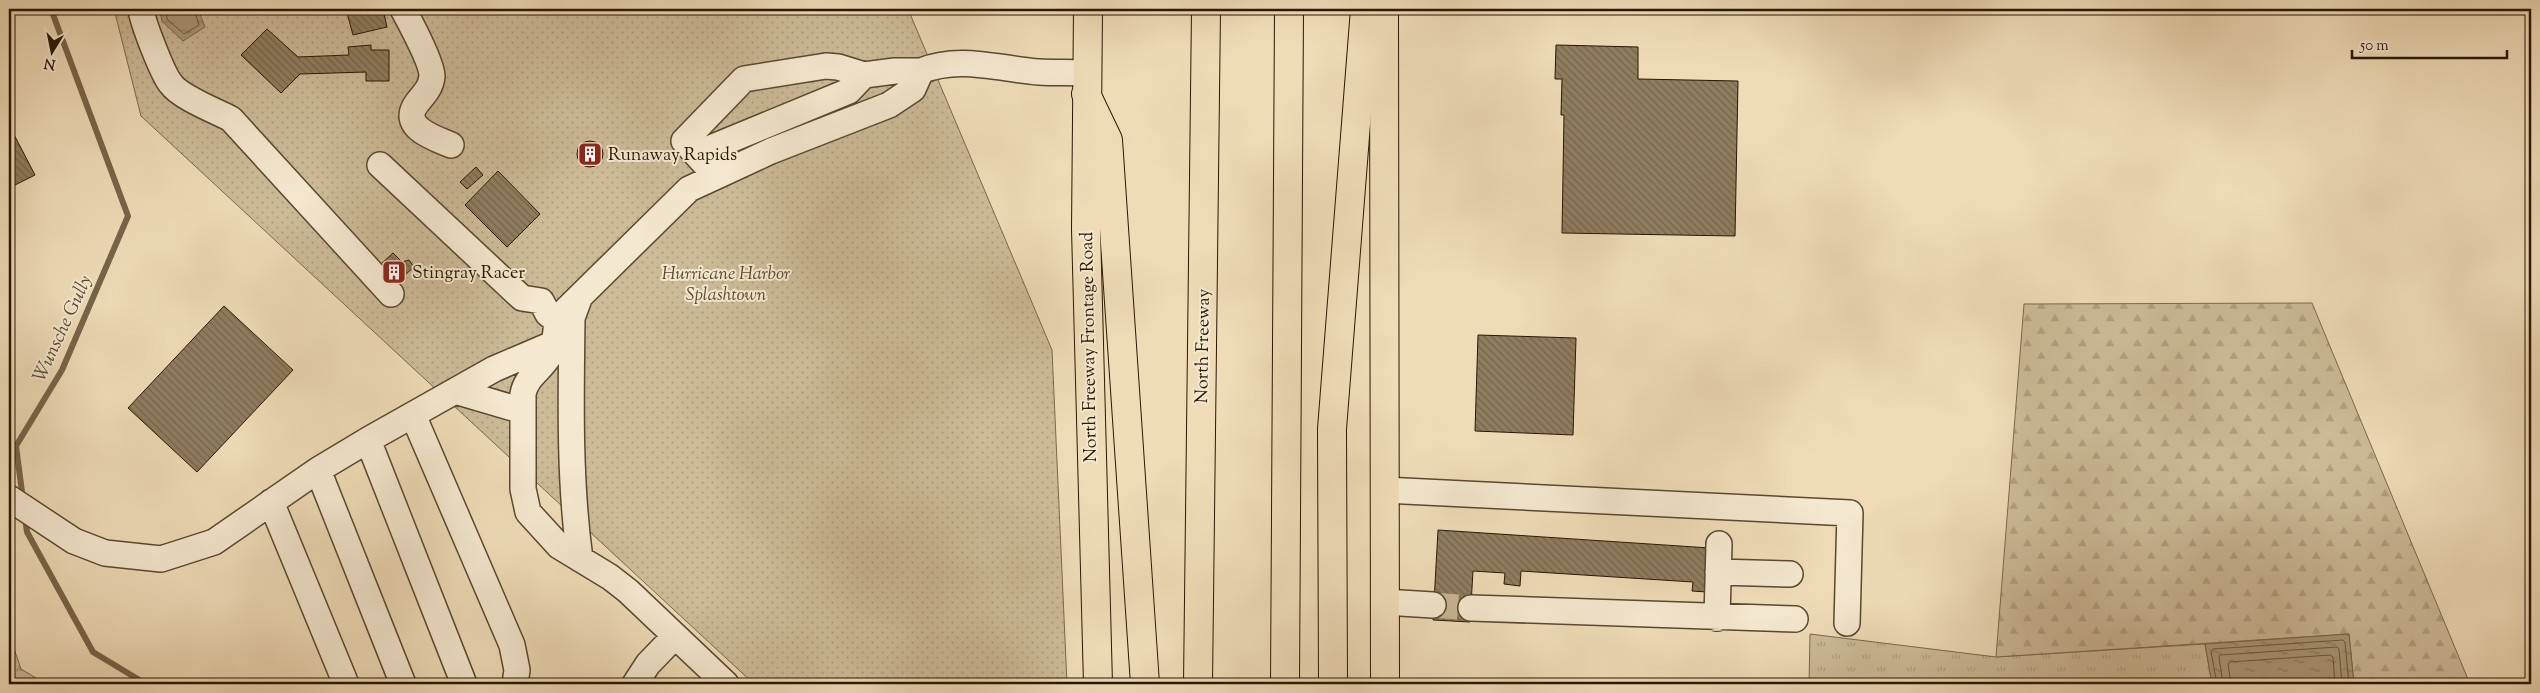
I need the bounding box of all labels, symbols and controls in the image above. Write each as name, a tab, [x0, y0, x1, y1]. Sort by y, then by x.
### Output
north arrow	[28, 28, 78, 78]
scale bar	[2352, 28, 2508, 60]
text: 50 m	[2359, 36, 2389, 57]
text: N	[43, 52, 57, 74]
building icon: Runaway Rapids	[577, 141, 603, 167]
place label: Runaway Rapids	[608, 143, 737, 169]
street label: North Freeway Frontage Road	[1075, 231, 1105, 463]
building icon: Stingray Racer	[381, 259, 407, 285]
place label: Stingray Racer	[412, 261, 525, 287]
park label: Hurricane Harbor Splashtown	[662, 262, 791, 309]
water label: Wunsche Gully	[27, 271, 100, 387]
street label: North Freeway	[1190, 288, 1218, 404]

